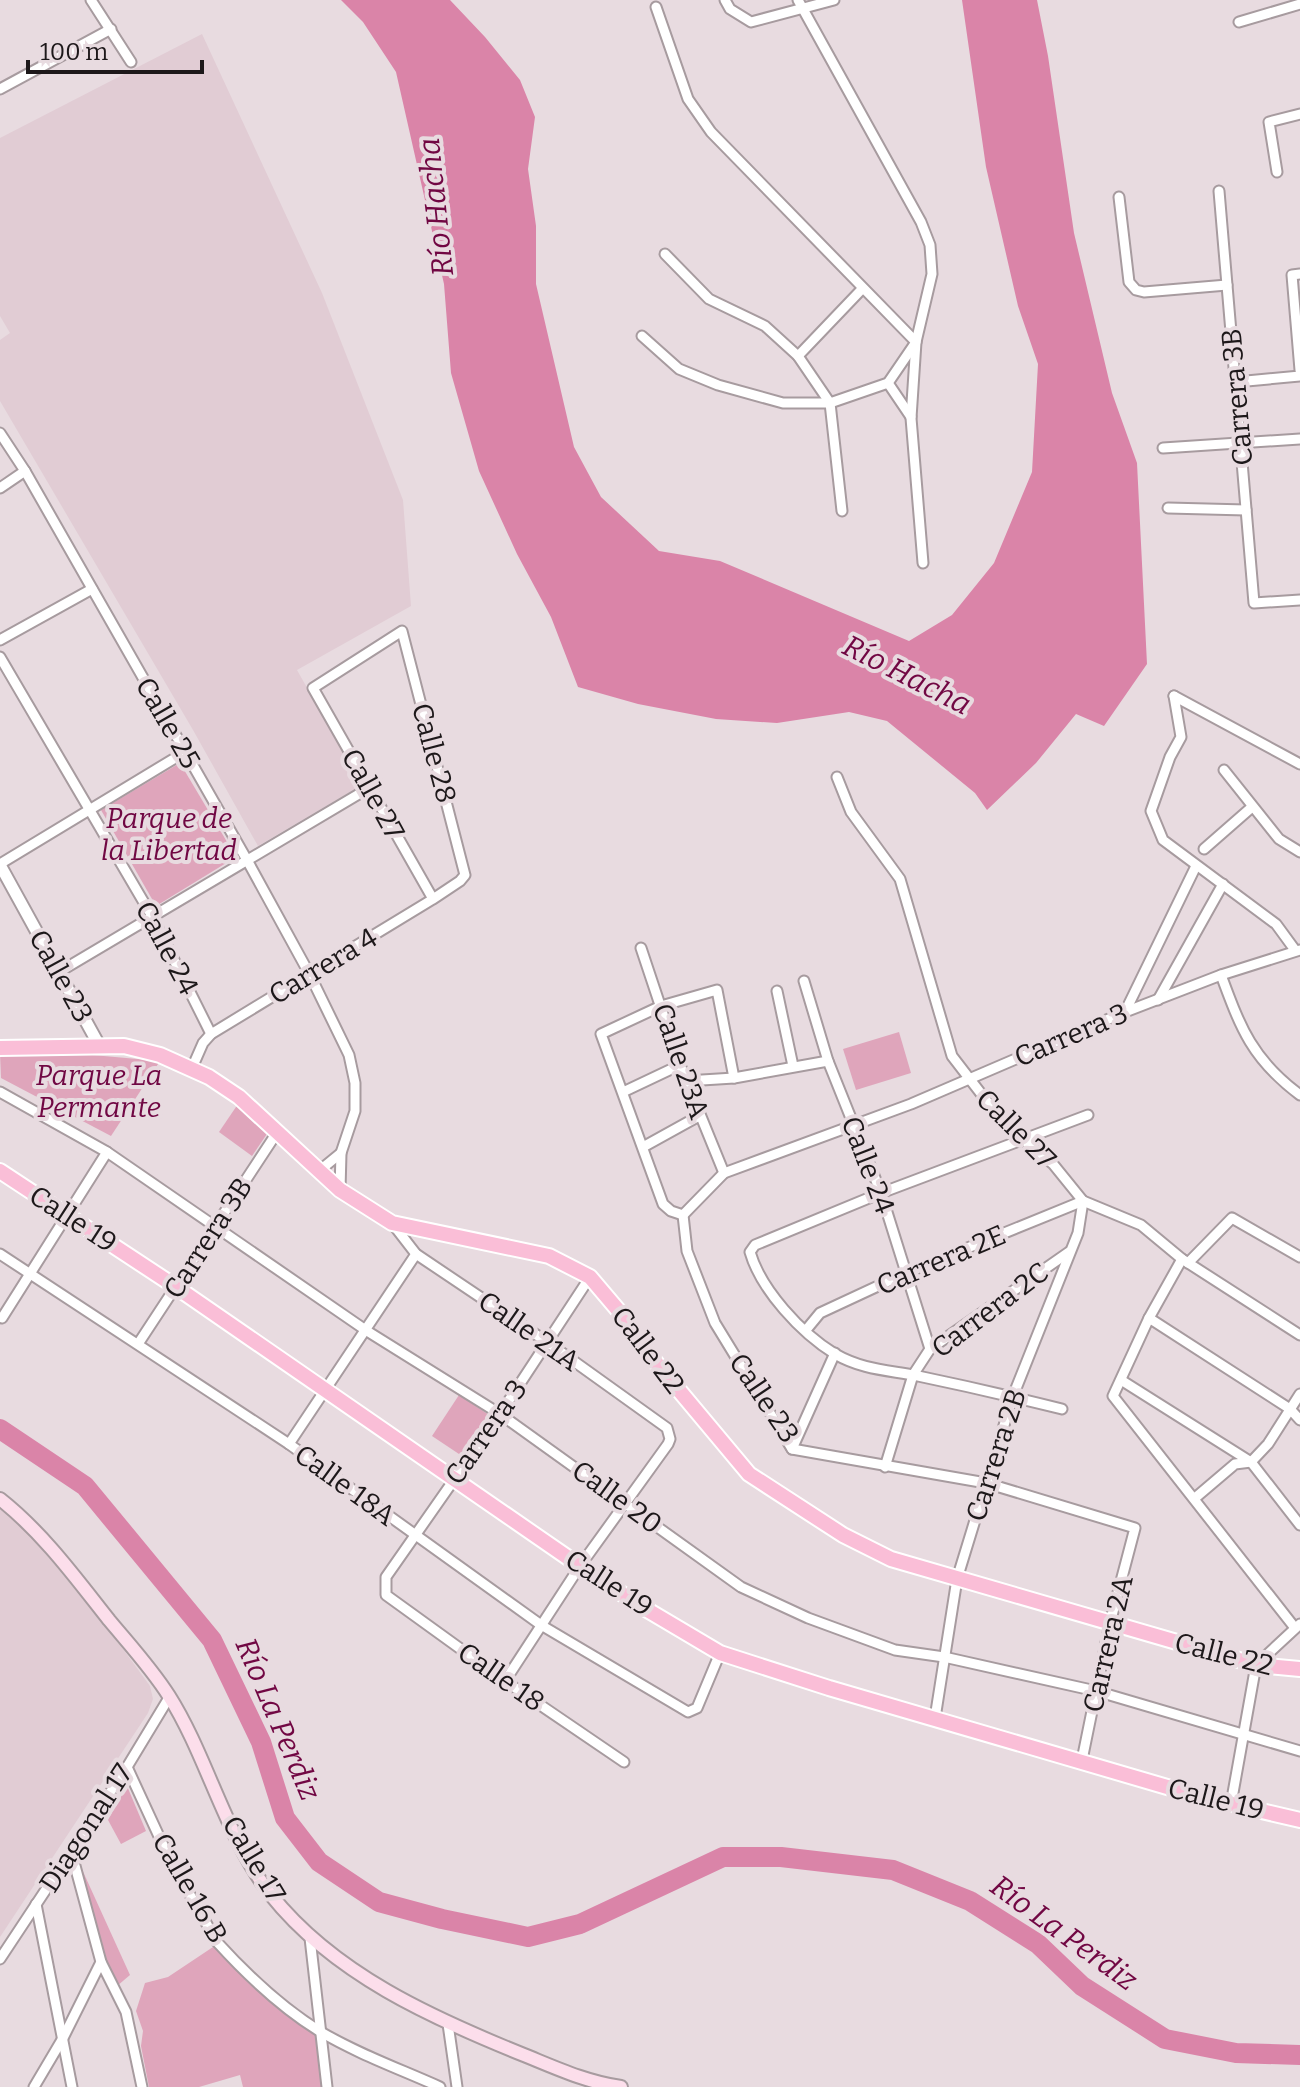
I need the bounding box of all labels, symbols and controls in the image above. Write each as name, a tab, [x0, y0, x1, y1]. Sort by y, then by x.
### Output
scale bar	[28, 24, 202, 74]
text: 100 m	[40, 38, 108, 66]
water label: Río Hacha	[411, 136, 461, 278]
street label: Carrera 3B	[1215, 327, 1259, 467]
water label: Río Hacha	[837, 627, 977, 723]
street label: Calle 25	[129, 671, 207, 775]
street label: Calle 28	[405, 700, 463, 806]
street label: Calle 27	[335, 743, 411, 845]
park label: Parque de la Libertad	[101, 802, 237, 867]
street label: Calle 24	[129, 895, 205, 1001]
street label: Carrera 4	[263, 921, 383, 1011]
street label: Calle 23	[22, 924, 100, 1028]
street label: Carrera 3	[1009, 996, 1133, 1074]
street label: Calle 23A	[646, 999, 716, 1123]
park label: Parque La Permante	[36, 1059, 162, 1124]
street label: Calle 27	[969, 1082, 1063, 1176]
street label: Calle 24	[834, 1112, 902, 1218]
street label: Carrera 3B	[157, 1171, 259, 1305]
street label: Calle 19	[23, 1179, 123, 1259]
street label: Carrera 2E	[872, 1218, 1010, 1302]
street label: Carrera 2C	[925, 1255, 1055, 1365]
street label: Calle 21A	[472, 1284, 586, 1378]
street label: Calle 22	[605, 1300, 691, 1400]
street label: Calle 23	[722, 1347, 806, 1449]
street label: Carrera 3	[438, 1373, 534, 1491]
street label: Carrera 2B	[959, 1384, 1033, 1526]
street label: Calle 18A	[288, 1437, 402, 1533]
street label: Calle 20	[566, 1453, 668, 1541]
street label: Calle 19	[559, 1543, 659, 1623]
street label: Carrera 2A	[1076, 1572, 1140, 1716]
street label: Calle 22	[1171, 1626, 1277, 1682]
water label: Río La Perdiz	[228, 1633, 328, 1805]
street label: Calle 18	[451, 1635, 551, 1719]
street label: Diagonal 17	[32, 1758, 140, 1898]
street label: Calle 19	[1165, 1771, 1267, 1827]
street label: Calle 17	[215, 1810, 293, 1908]
street label: Calle 16 B	[145, 1827, 235, 1949]
water label: Río La Perdiz	[984, 1868, 1144, 1998]

